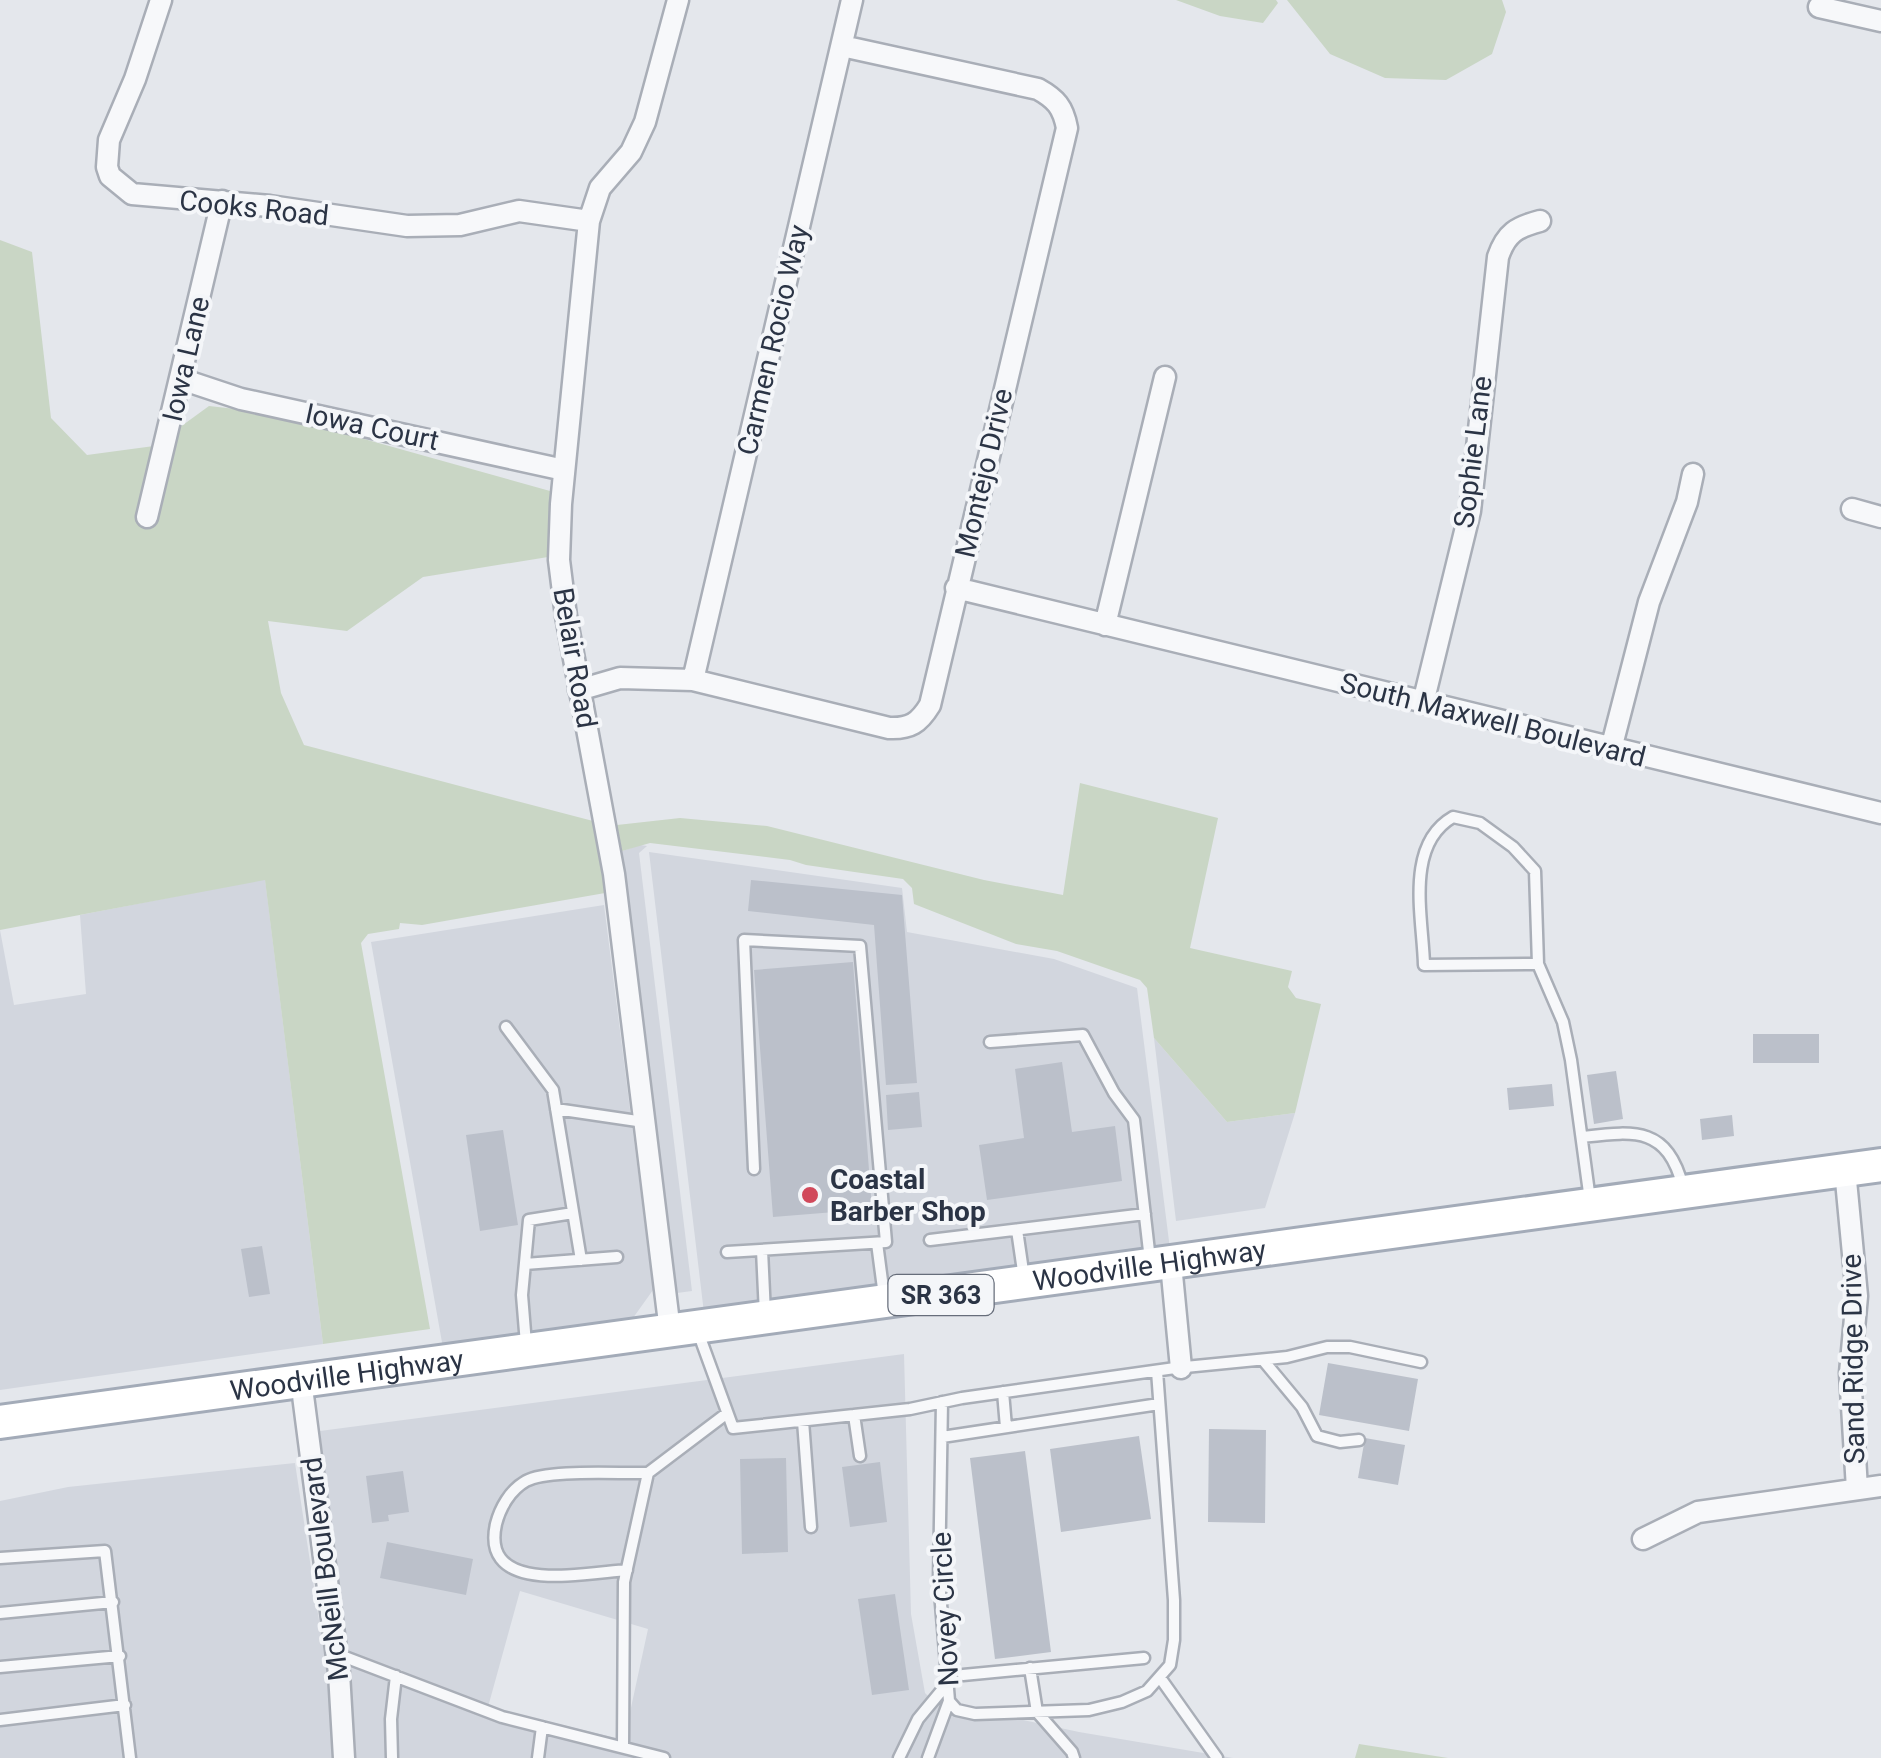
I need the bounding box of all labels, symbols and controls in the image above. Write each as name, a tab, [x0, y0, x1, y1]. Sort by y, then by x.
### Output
street label: Cooks Road	[178, 184, 330, 232]
street label: Carmen Rocio Way	[730, 222, 816, 458]
street label: Iowa Lane	[156, 293, 216, 425]
street label: Sophie Lane	[1447, 374, 1499, 530]
street label: Montejo Drive	[949, 385, 1019, 561]
street label: Iowa Court	[302, 397, 442, 457]
street label: Belair Road	[546, 585, 604, 731]
street label: South Maxwell Boulevard	[1337, 666, 1649, 774]
place label: Coastal Barber Shop	[830, 1163, 986, 1228]
marker: Coastal Barber Shop	[799, 1184, 821, 1206]
street label: Woodville Highway	[1031, 1233, 1268, 1297]
street label: Sand Ridge Drive	[1835, 1254, 1871, 1464]
road number: SR 363	[888, 1275, 994, 1315]
street label: Woodville Highway	[228, 1342, 466, 1407]
street label: McNeill Boulevard	[295, 1455, 355, 1683]
street label: Novey Circle	[924, 1531, 966, 1687]

